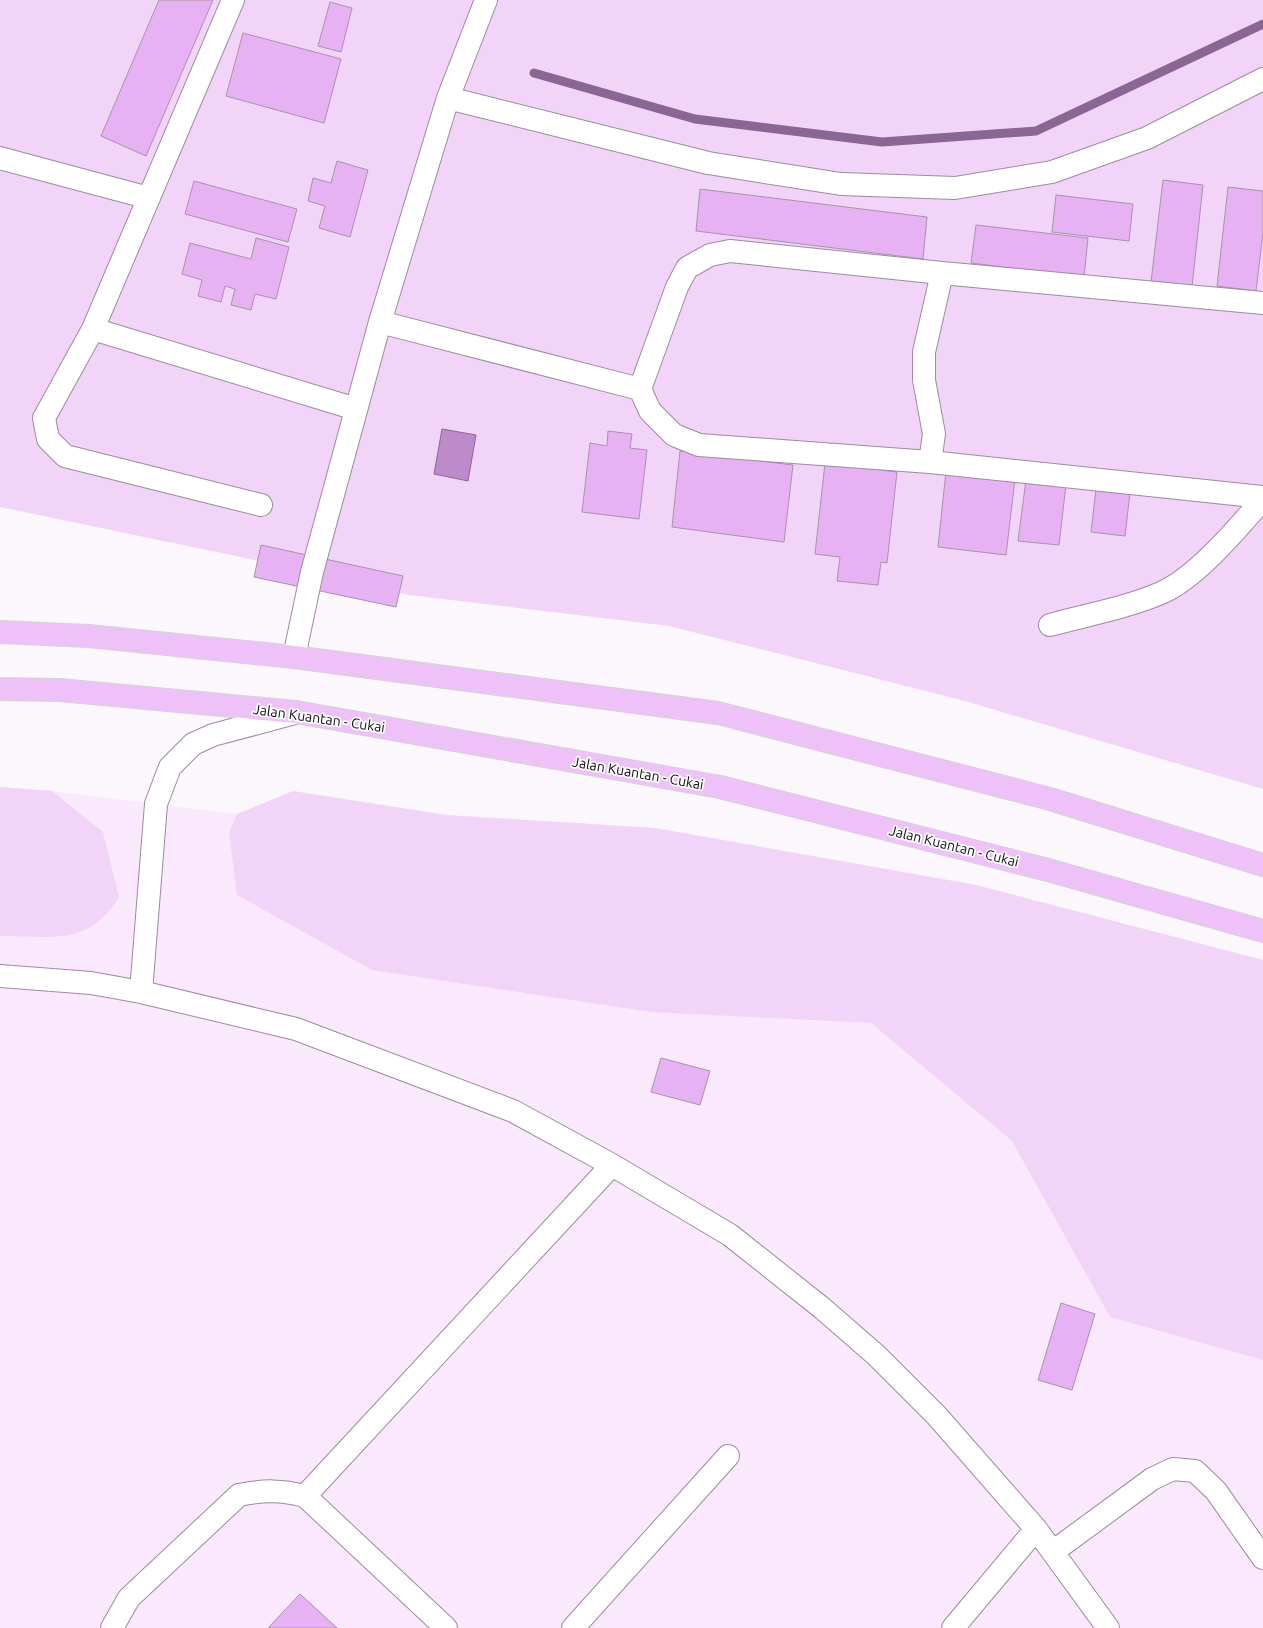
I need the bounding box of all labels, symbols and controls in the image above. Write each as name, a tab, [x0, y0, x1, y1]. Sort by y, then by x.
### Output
street label: Jalan Kuantan - Cukai	[252, 701, 386, 735]
street label: Jalan Kuantan - Cukai	[571, 754, 705, 792]
street label: Jalan Kuantan - Cukai	[888, 822, 1020, 870]

